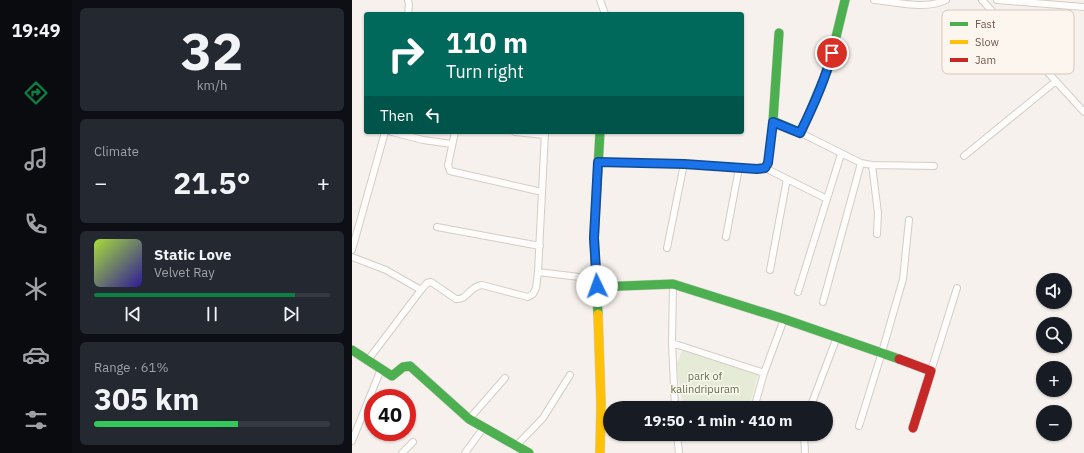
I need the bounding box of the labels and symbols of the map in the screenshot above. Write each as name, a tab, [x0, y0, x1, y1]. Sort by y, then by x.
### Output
legend	[942, 10, 1074, 74]
text: Fast	[975, 17, 996, 31]
text: Slow	[975, 35, 999, 49]
pin	[815, 36, 849, 70]
text: Jam	[975, 53, 996, 67]
position arrow	[576, 265, 618, 307]
park label: park of kalindripuram	[671, 369, 739, 396]
speed limit sign: 40	[364, 389, 416, 441]

